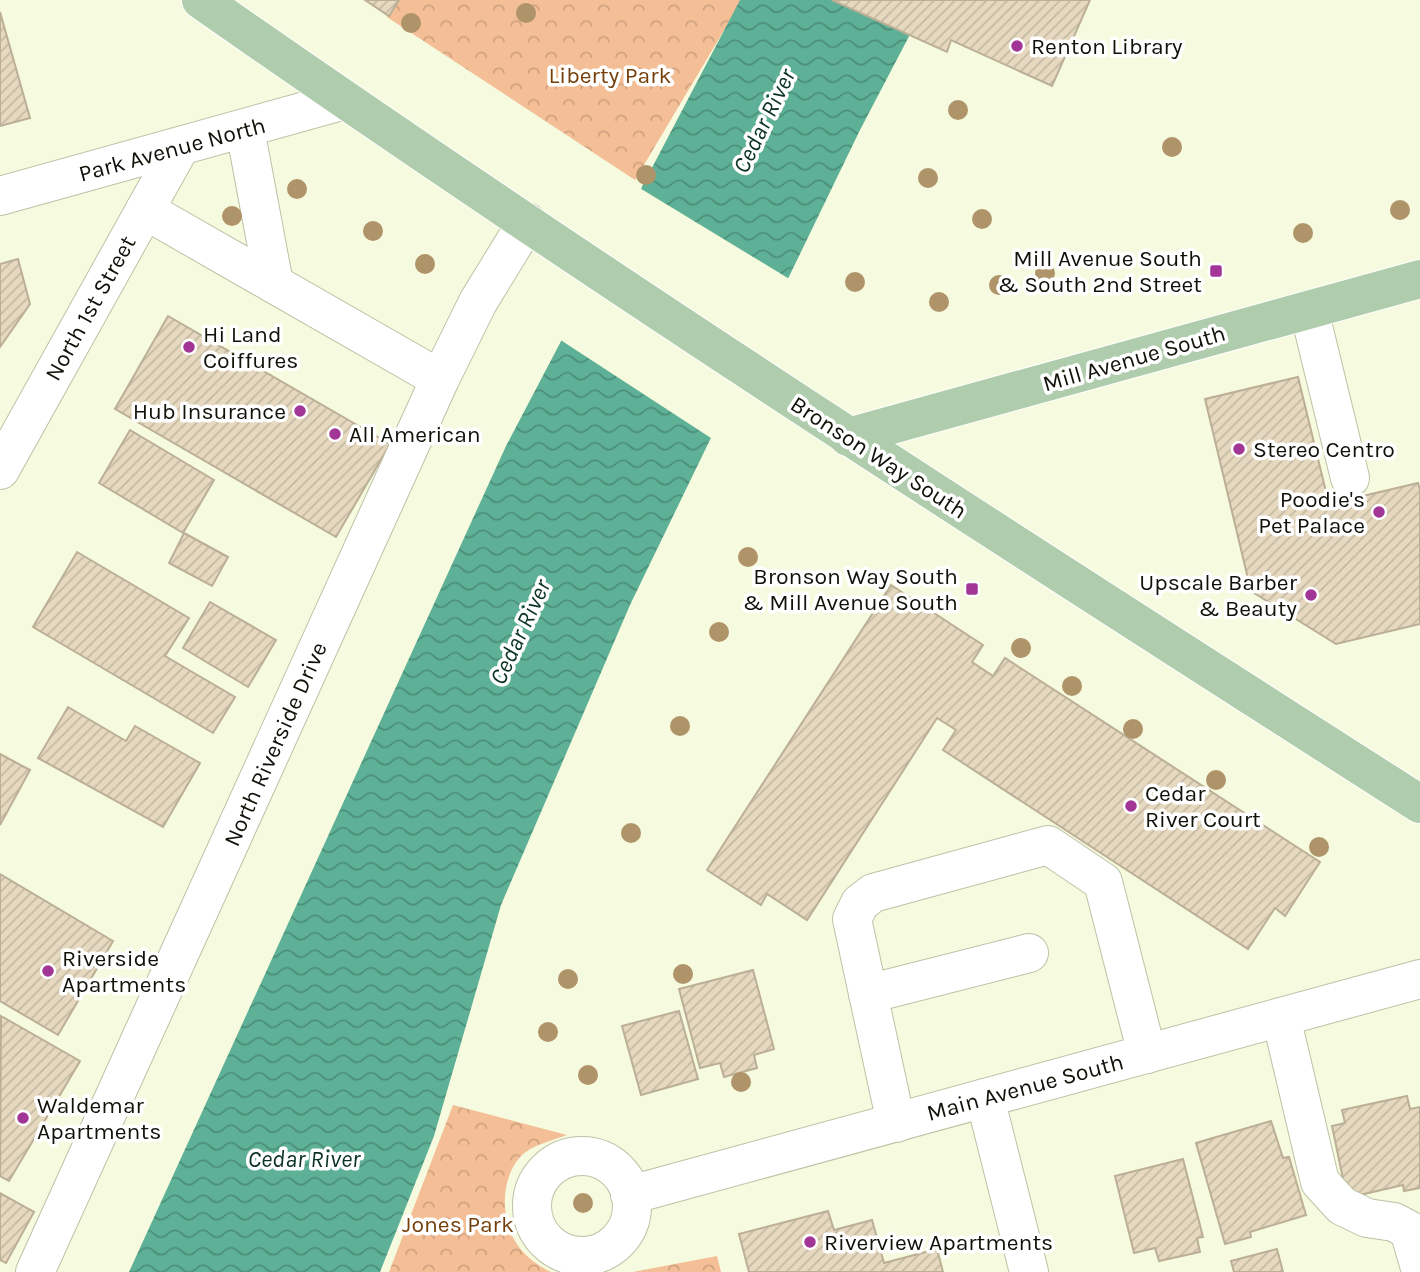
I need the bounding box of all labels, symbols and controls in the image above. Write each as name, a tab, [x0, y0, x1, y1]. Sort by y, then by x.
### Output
place label: Renton Library	[1031, 33, 1183, 60]
marker: Renton Library	[1009, 38, 1025, 54]
park label: Liberty Park	[549, 62, 671, 89]
water label: Cedar River	[727, 64, 802, 178]
street label: Park Avenue North	[76, 112, 269, 187]
street label: North 1st Street	[39, 231, 142, 385]
place label: Mill Avenue South & South 2nd Street	[998, 245, 1202, 298]
marker: Mill Avenue South & South 2nd Street	[1208, 263, 1224, 279]
street label: Mill Avenue South	[1040, 319, 1229, 397]
place label: Hi Land Coiffures	[203, 321, 298, 374]
marker: Hi Land Coiffures	[181, 339, 197, 355]
street label: Bronson Way South	[786, 390, 972, 524]
place label: Hub Insurance	[133, 398, 286, 425]
marker: Hub Insurance	[292, 403, 308, 419]
place label: All American	[349, 421, 481, 448]
marker: All American	[327, 426, 343, 442]
place label: Stereo Centro	[1253, 436, 1395, 463]
marker: Stereo Centro	[1231, 441, 1247, 457]
place label: Poodie's Pet Palace	[1258, 486, 1365, 539]
marker: Poodie's Pet Palace	[1371, 504, 1387, 520]
place label: Bronson Way South & Mill Avenue South	[743, 563, 958, 616]
place label: Upscale Barber & Beauty	[1139, 569, 1298, 622]
water label: Cedar River	[484, 574, 557, 689]
marker: Bronson Way South & Mill Avenue South	[964, 581, 980, 597]
marker: Upscale Barber & Beauty	[1303, 587, 1319, 603]
street label: North Riverside Drive	[218, 638, 333, 851]
place label: Cedar River Court	[1145, 780, 1261, 833]
marker: Cedar River Court	[1123, 798, 1139, 814]
place label: Riverside Apartments	[62, 945, 186, 998]
marker: Riverside Apartments	[40, 963, 56, 979]
street label: Main Avenue South	[924, 1048, 1126, 1127]
place label: Waldemar Apartments	[37, 1092, 161, 1145]
marker: Waldemar Apartments	[15, 1110, 31, 1126]
water label: Cedar River	[248, 1145, 361, 1173]
park label: Jones Park	[402, 1211, 514, 1238]
place label: Riverview Apartments	[824, 1229, 1053, 1256]
marker: Riverview Apartments	[802, 1234, 818, 1250]

